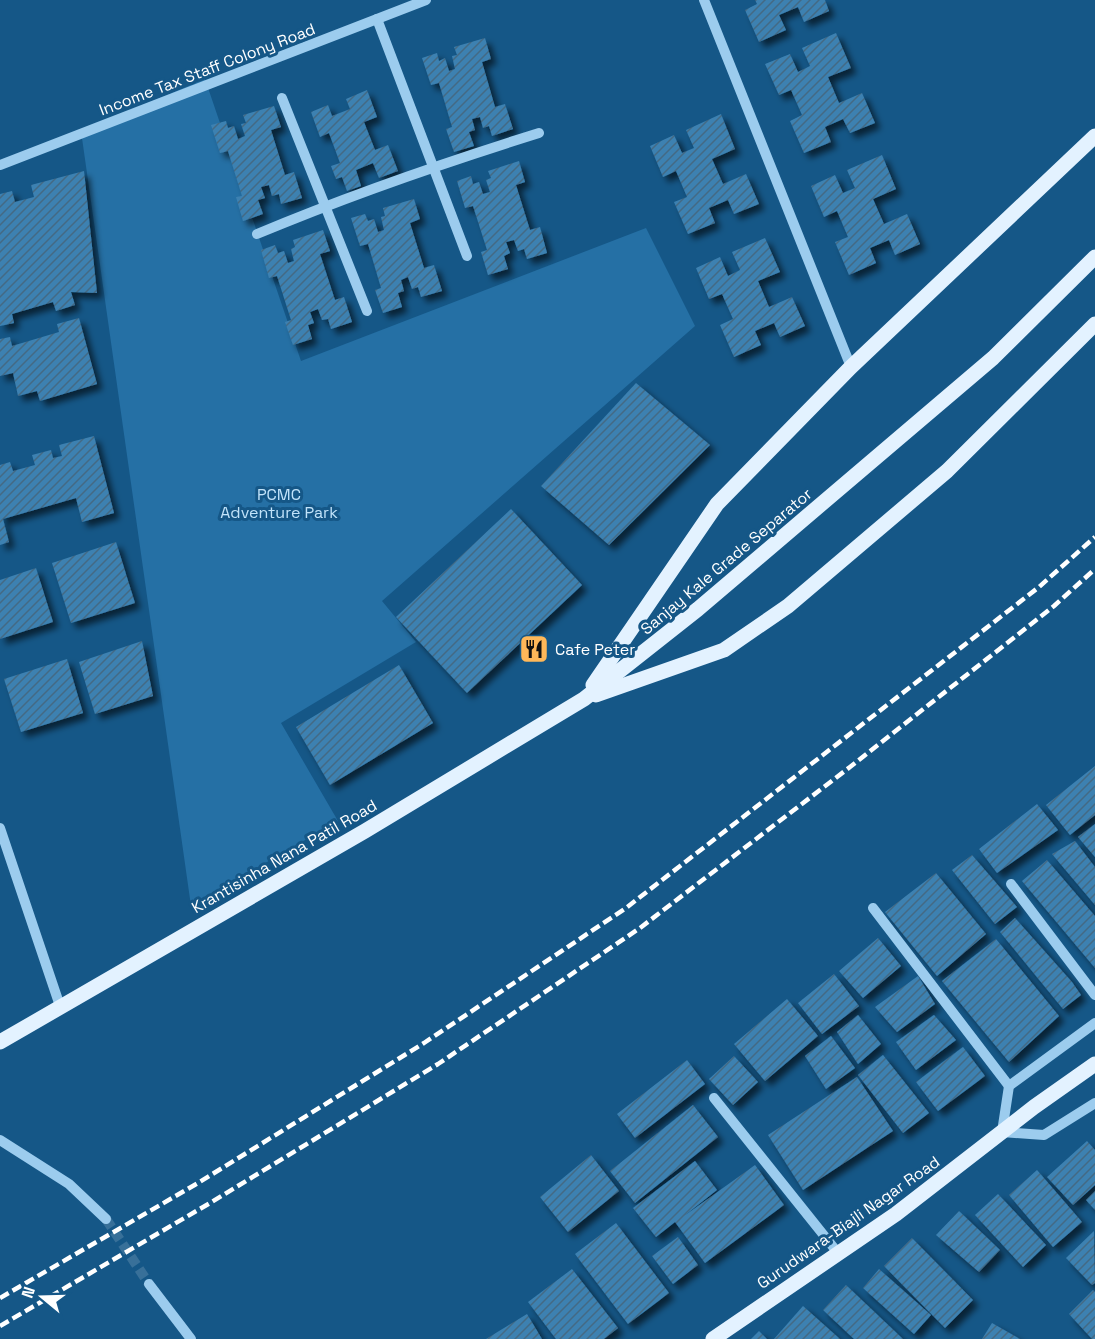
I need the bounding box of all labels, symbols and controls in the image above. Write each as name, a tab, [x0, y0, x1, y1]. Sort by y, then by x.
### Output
street label: Income Tax Staff Colony Road	[96, 18, 318, 120]
street label: Sanjay Kale Grade Separator	[636, 483, 816, 639]
park label: PCMC Adventure Park	[220, 484, 338, 523]
restaurant icon: Cafe Peter	[518, 633, 550, 665]
place label: Cafe Peter	[555, 639, 635, 660]
street label: Krantisinha Nana Patil Road	[188, 795, 381, 918]
street label: Gurudwara-Biajli Nagar Road	[753, 1151, 944, 1294]
north arrow	[12, 1267, 72, 1327]
text: N	[17, 1284, 40, 1301]

